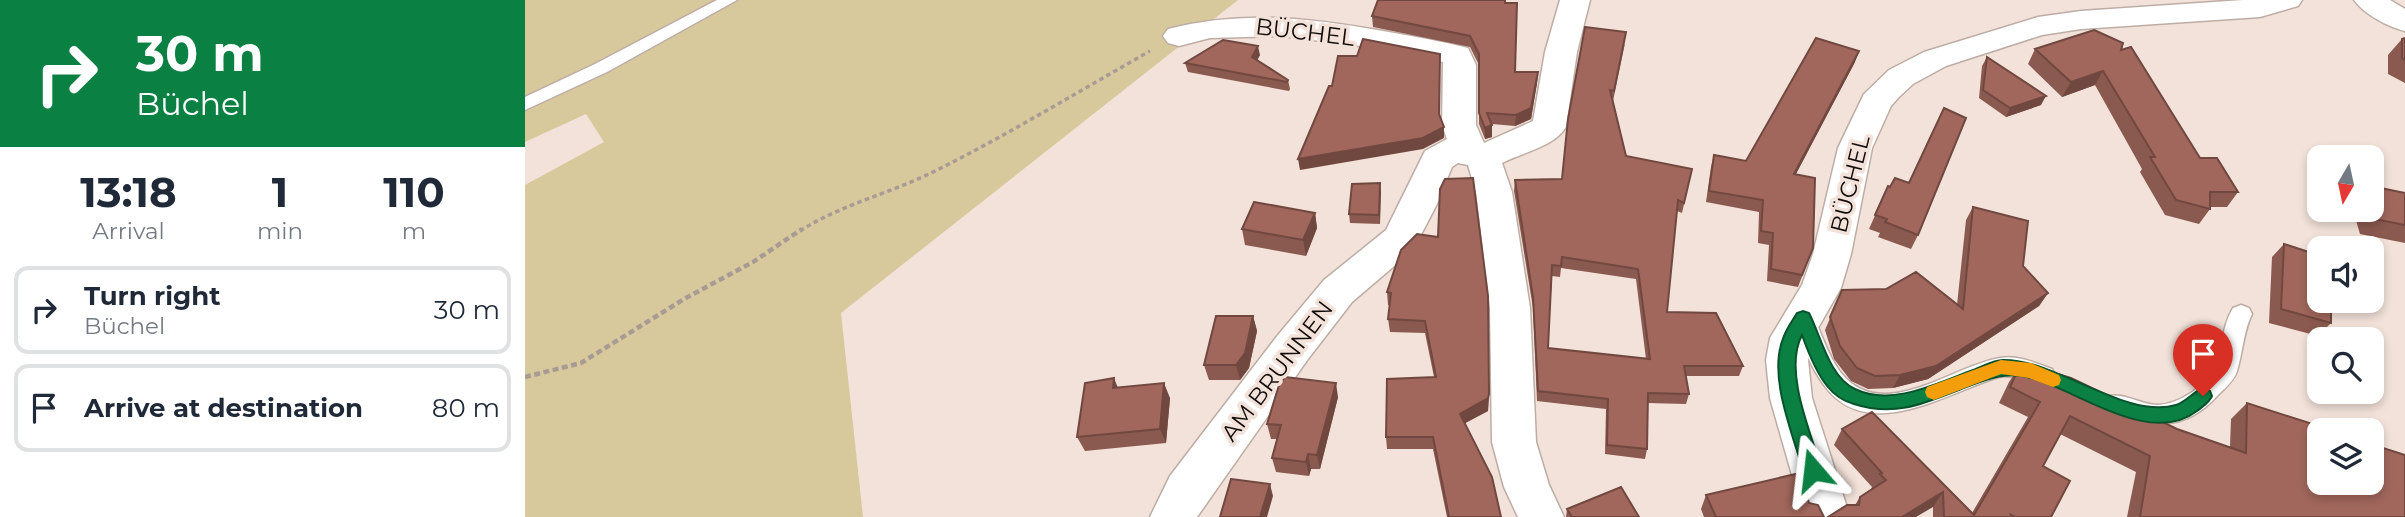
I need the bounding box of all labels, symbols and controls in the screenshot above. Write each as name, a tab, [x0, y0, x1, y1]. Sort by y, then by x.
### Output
street label: BÜCHEL	[1254, 12, 1357, 52]
text: 30 m	[136, 24, 264, 83]
icon: right	[21, 28, 112, 119]
text: Büchel	[136, 84, 249, 123]
street label: BÜCHEL	[1824, 132, 1876, 236]
north arrow	[2307, 145, 2383, 222]
map controls	[2307, 145, 2384, 495]
text: 13:18	[80, 166, 177, 218]
text: 1	[272, 166, 288, 218]
text: 110	[383, 166, 445, 218]
text: Arrival	[92, 217, 165, 245]
text: min	[257, 217, 303, 245]
text: m	[402, 217, 426, 245]
button: sound	[2307, 236, 2384, 313]
text: Turn right	[84, 280, 220, 312]
icon: right	[25, 291, 63, 329]
text: 30 m	[434, 294, 500, 326]
street label: AM BRUNNEN	[1215, 295, 1339, 447]
text: Büchel	[84, 312, 165, 340]
pin	[2173, 324, 2233, 396]
button: search	[2307, 327, 2384, 404]
icon: arrive	[2184, 335, 2222, 373]
icon: arrive	[25, 389, 63, 427]
text: Arrive at destination	[84, 392, 363, 424]
text: 80 m	[432, 392, 500, 424]
button: layers	[2307, 418, 2384, 495]
position arrow	[1776, 433, 1850, 507]

